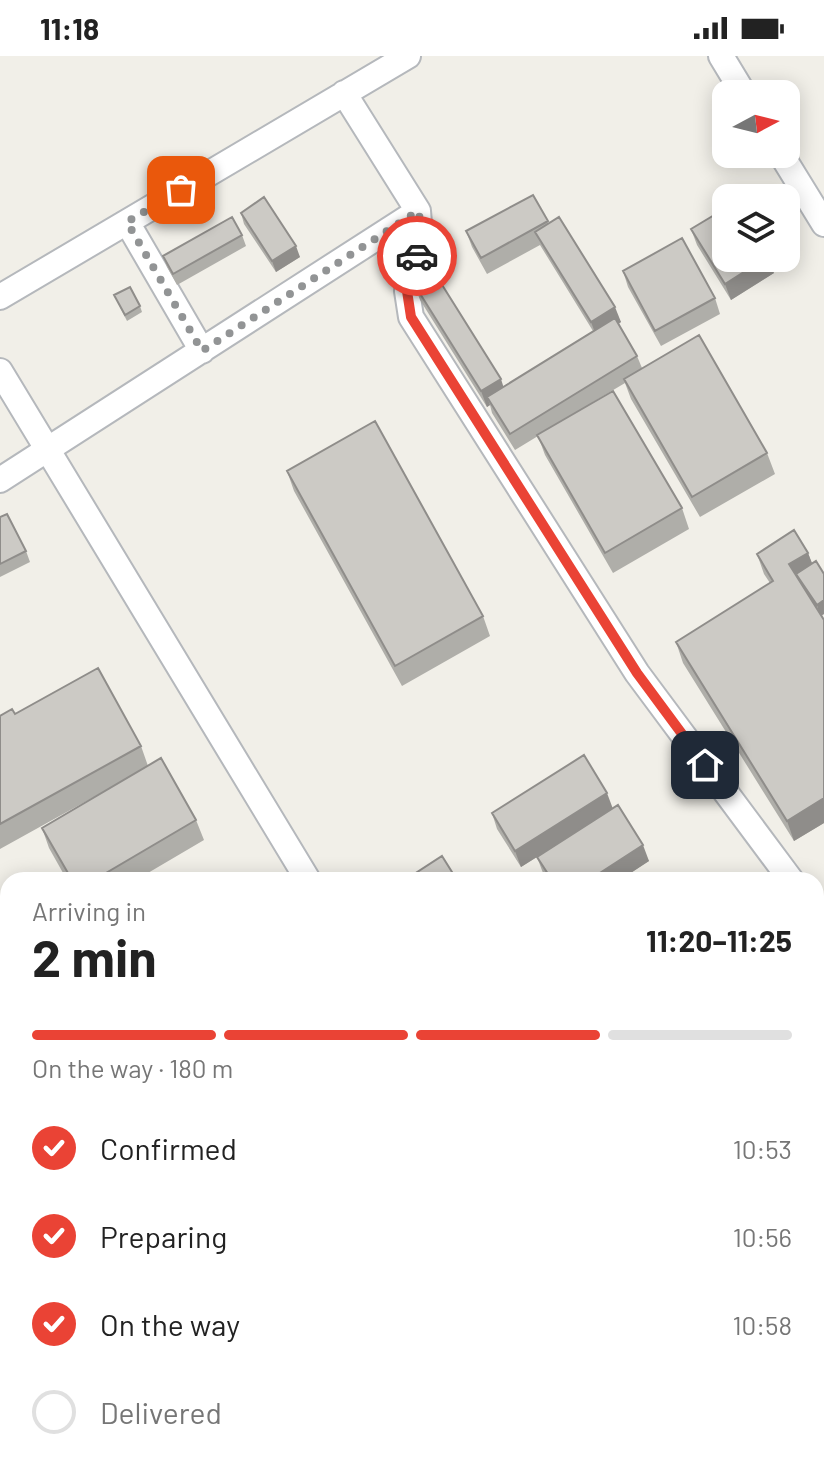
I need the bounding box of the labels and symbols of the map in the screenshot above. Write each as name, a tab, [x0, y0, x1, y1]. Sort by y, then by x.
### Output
north arrow	[712, 80, 800, 168]
pin	[147, 156, 215, 224]
courier	[377, 216, 457, 296]
pin	[671, 731, 739, 799]

